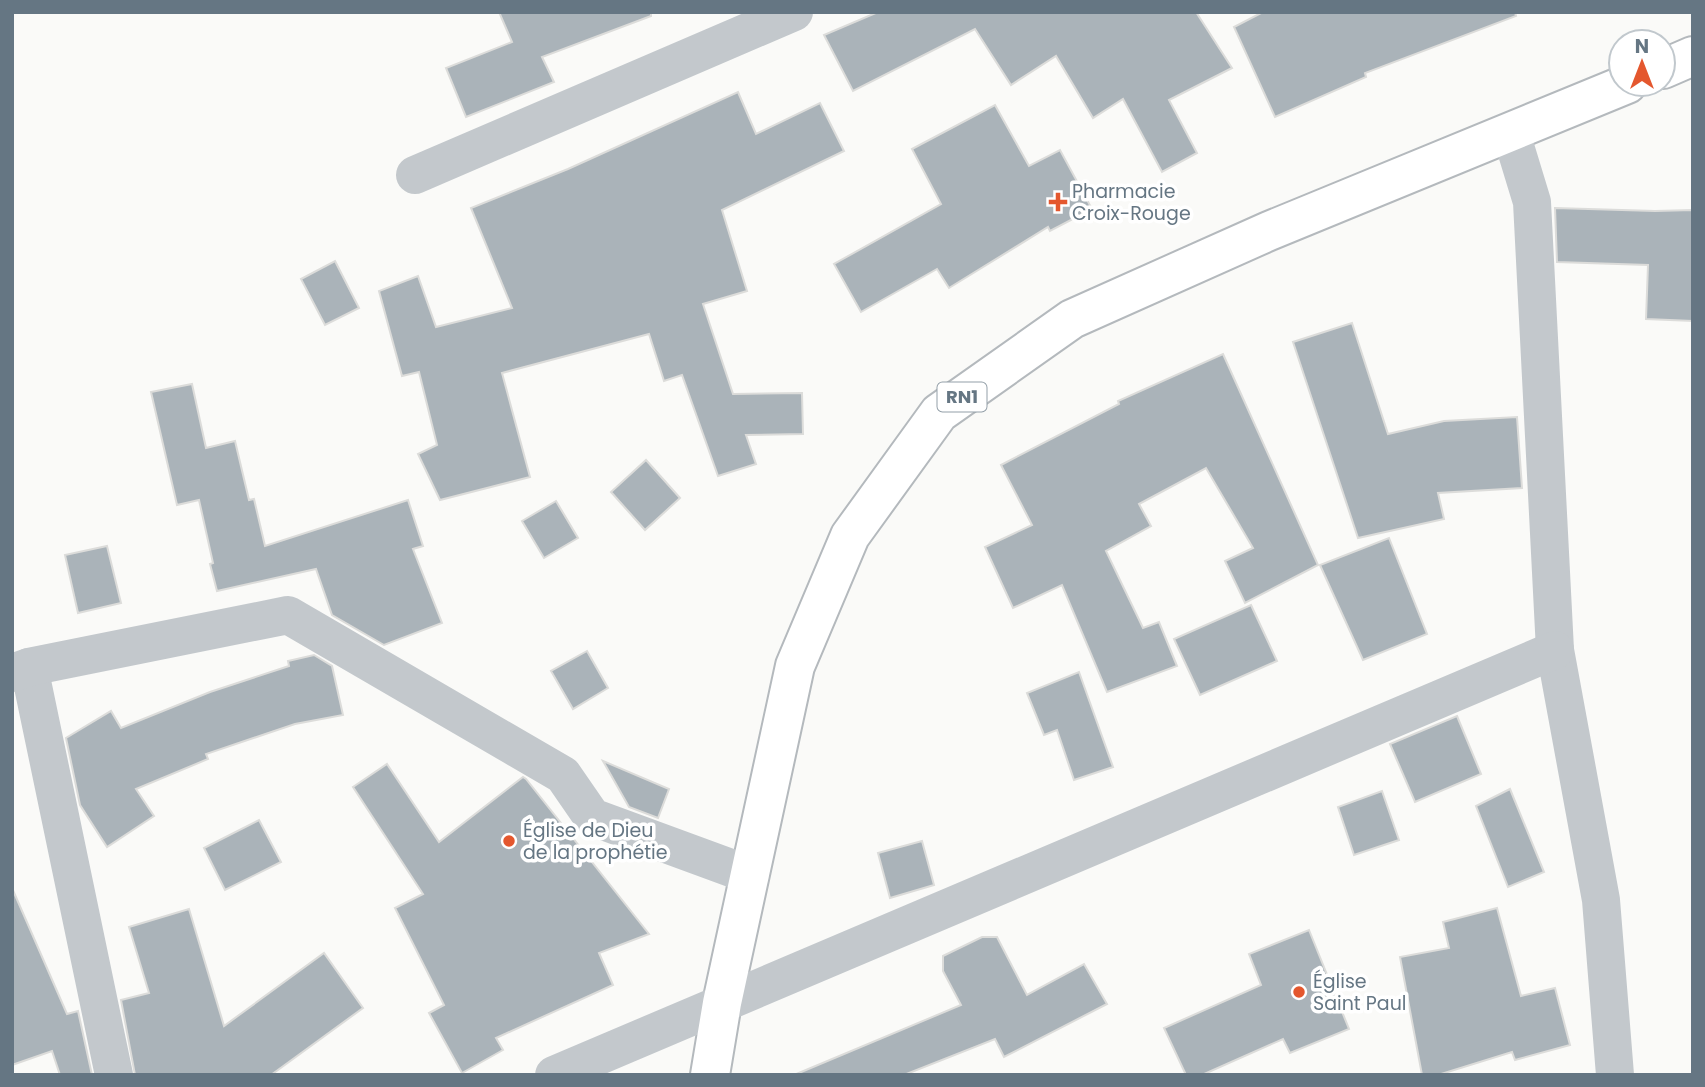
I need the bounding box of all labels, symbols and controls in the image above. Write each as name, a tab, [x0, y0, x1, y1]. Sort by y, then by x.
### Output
north arrow	[1607, 28, 1677, 98]
text: N	[1635, 33, 1649, 60]
place label: Pharmacie Croix-Rouge	[1072, 178, 1191, 227]
marker: Pharmacie Croix-Rouge	[1050, 194, 1066, 210]
road number: RN1	[937, 382, 986, 412]
place label: Église de Dieu de la prophétie	[523, 817, 668, 866]
marker: Église de Dieu de la prophétie	[501, 833, 517, 849]
place label: Église Saint Paul	[1313, 968, 1407, 1017]
marker: Église Saint Paul	[1291, 984, 1307, 1000]

